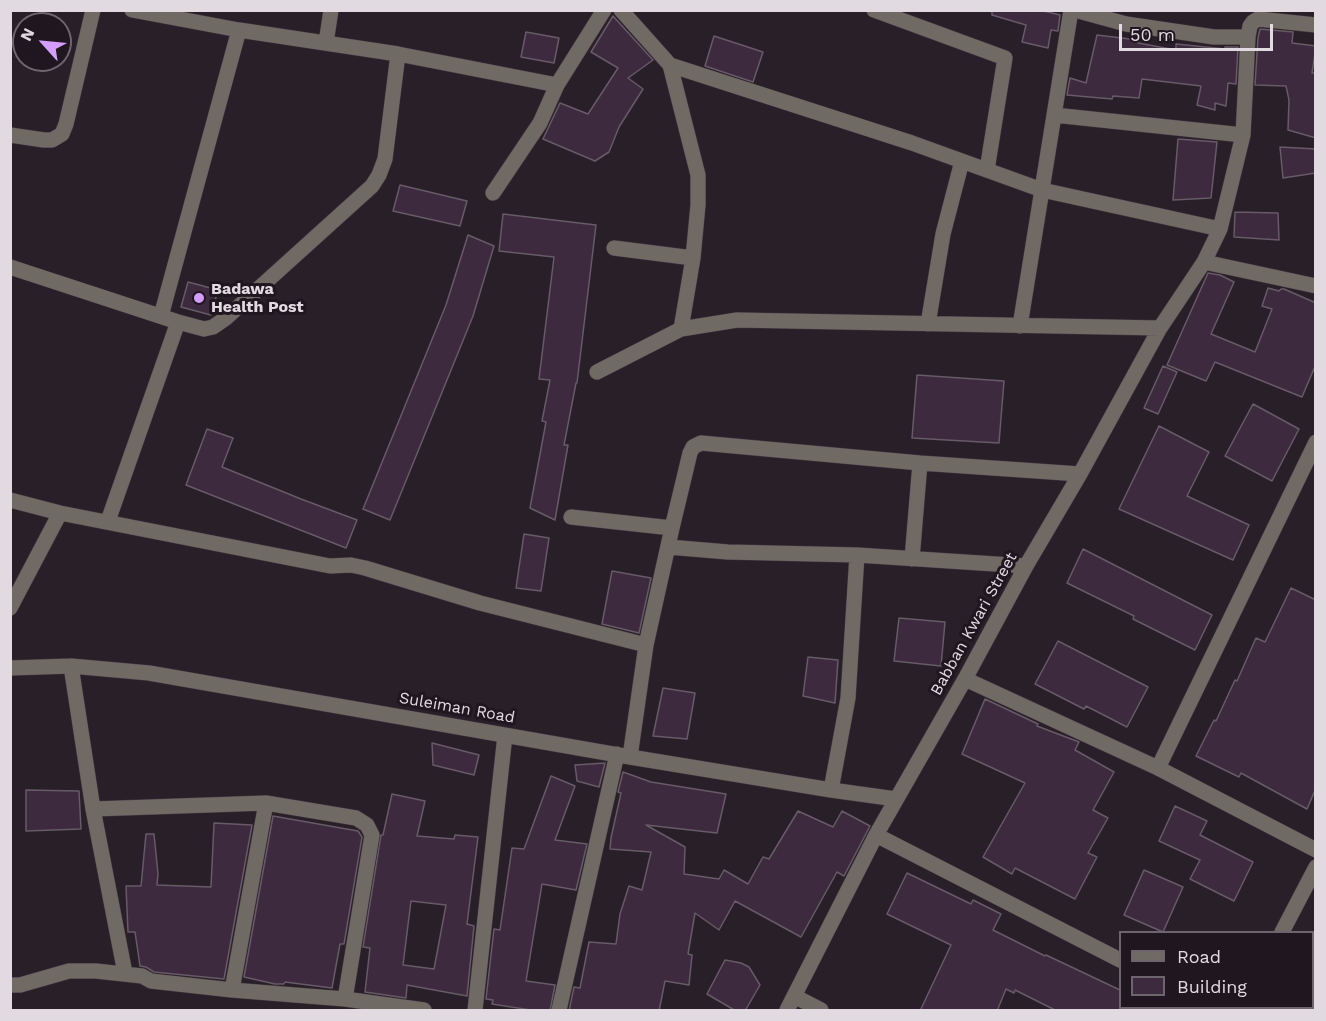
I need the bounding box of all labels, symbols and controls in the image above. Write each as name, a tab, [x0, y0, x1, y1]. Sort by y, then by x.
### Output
north arrow	[12, 12, 72, 72]
scale bar	[1122, 12, 1276, 50]
text: 50 m	[1130, 24, 1175, 45]
text: N	[16, 25, 38, 44]
place label: Badawa Health Post	[211, 279, 304, 317]
marker: Badawa Health Post	[192, 291, 206, 305]
street label: Babban Kwari Street	[927, 549, 1021, 699]
street label: Suleiman Road	[398, 688, 516, 728]
legend	[1119, 931, 1314, 1009]
text: Road	[1177, 946, 1221, 967]
text: Building	[1177, 976, 1247, 997]

